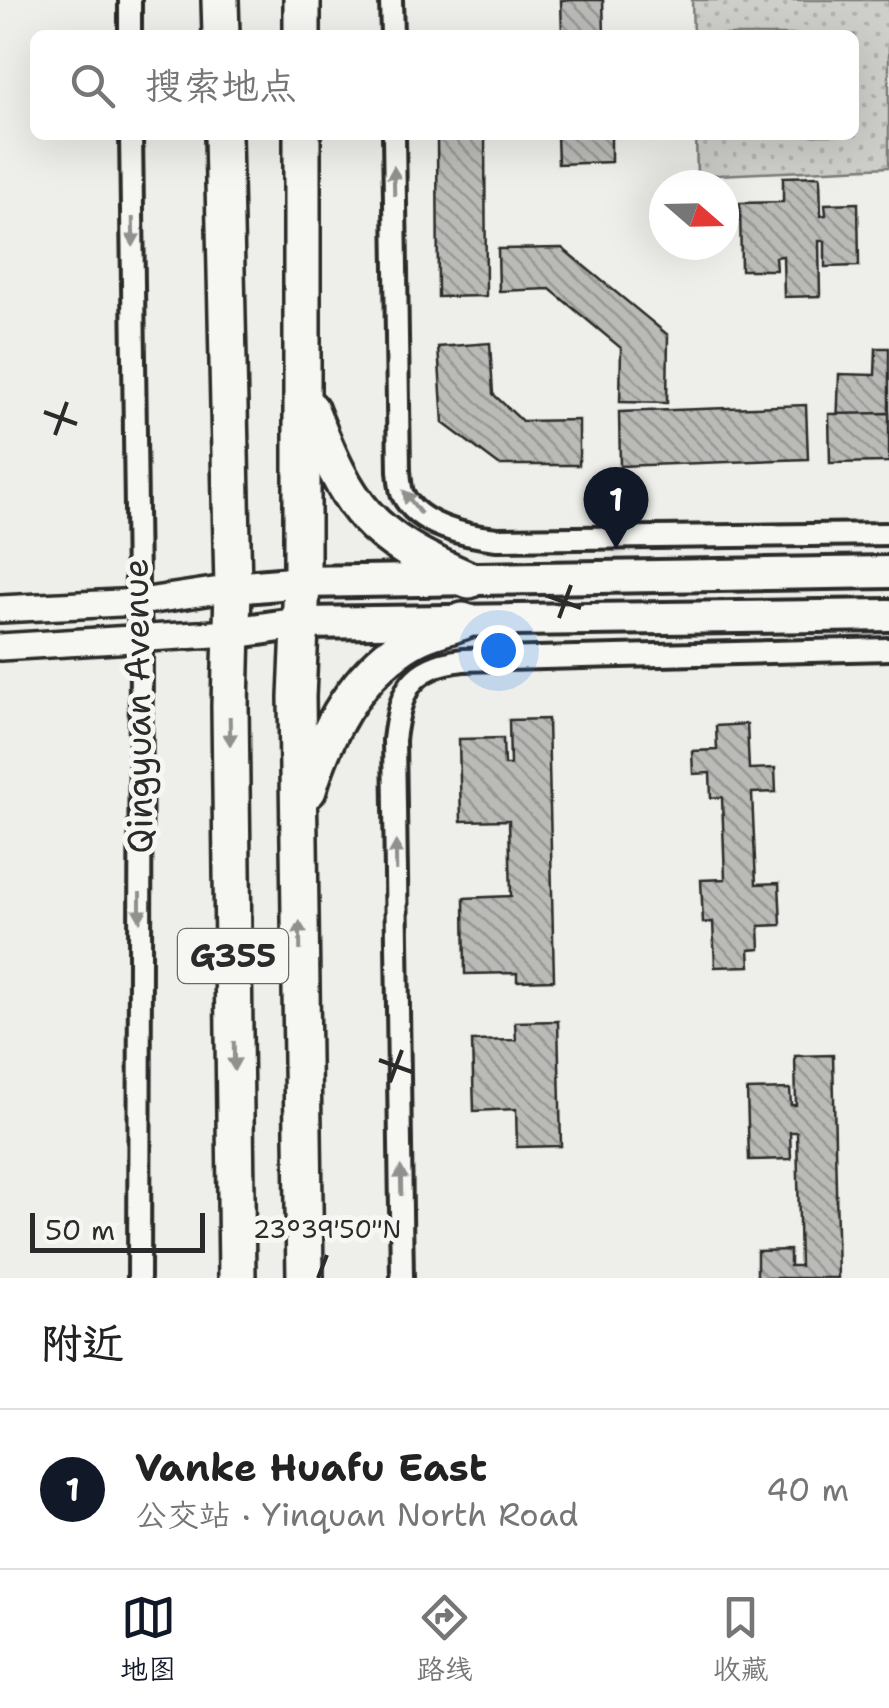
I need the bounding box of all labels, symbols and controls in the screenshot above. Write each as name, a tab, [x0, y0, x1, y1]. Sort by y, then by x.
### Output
search box	[30, 30, 859, 140]
icon: search	[65, 58, 120, 113]
text: 搜索地点	[145, 60, 297, 111]
one-way arrow	[386, 164, 402, 196]
north arrow	[649, 170, 739, 260]
one-way arrow	[125, 217, 141, 249]
pin: 1	[584, 466, 648, 549]
one-way arrow	[402, 488, 423, 515]
street label: Qingyuan Avenue	[111, 558, 164, 854]
your location	[473, 625, 524, 676]
one-way arrow	[222, 715, 238, 747]
one-way arrow	[388, 839, 404, 871]
one-way arrow	[132, 892, 148, 924]
one-way arrow	[291, 919, 307, 951]
road number: G355	[178, 929, 288, 983]
one-way arrow	[226, 1040, 242, 1072]
one-way arrow	[392, 1164, 408, 1196]
scale bar	[30, 1208, 205, 1252]
text: 50 m	[45, 1211, 115, 1249]
text: 23°39'50"N	[253, 1212, 401, 1246]
text: 附近	[40, 1315, 124, 1371]
text: Vanke Huafu East	[135, 1442, 487, 1493]
text: 1	[65, 1468, 80, 1511]
text: 40 m	[766, 1468, 849, 1511]
text: 公交站 · Yinquan North Road	[135, 1493, 579, 1536]
tab: 地图	[120, 1590, 176, 1688]
tab: 路线	[416, 1590, 473, 1688]
tab: 收藏	[713, 1590, 769, 1688]

